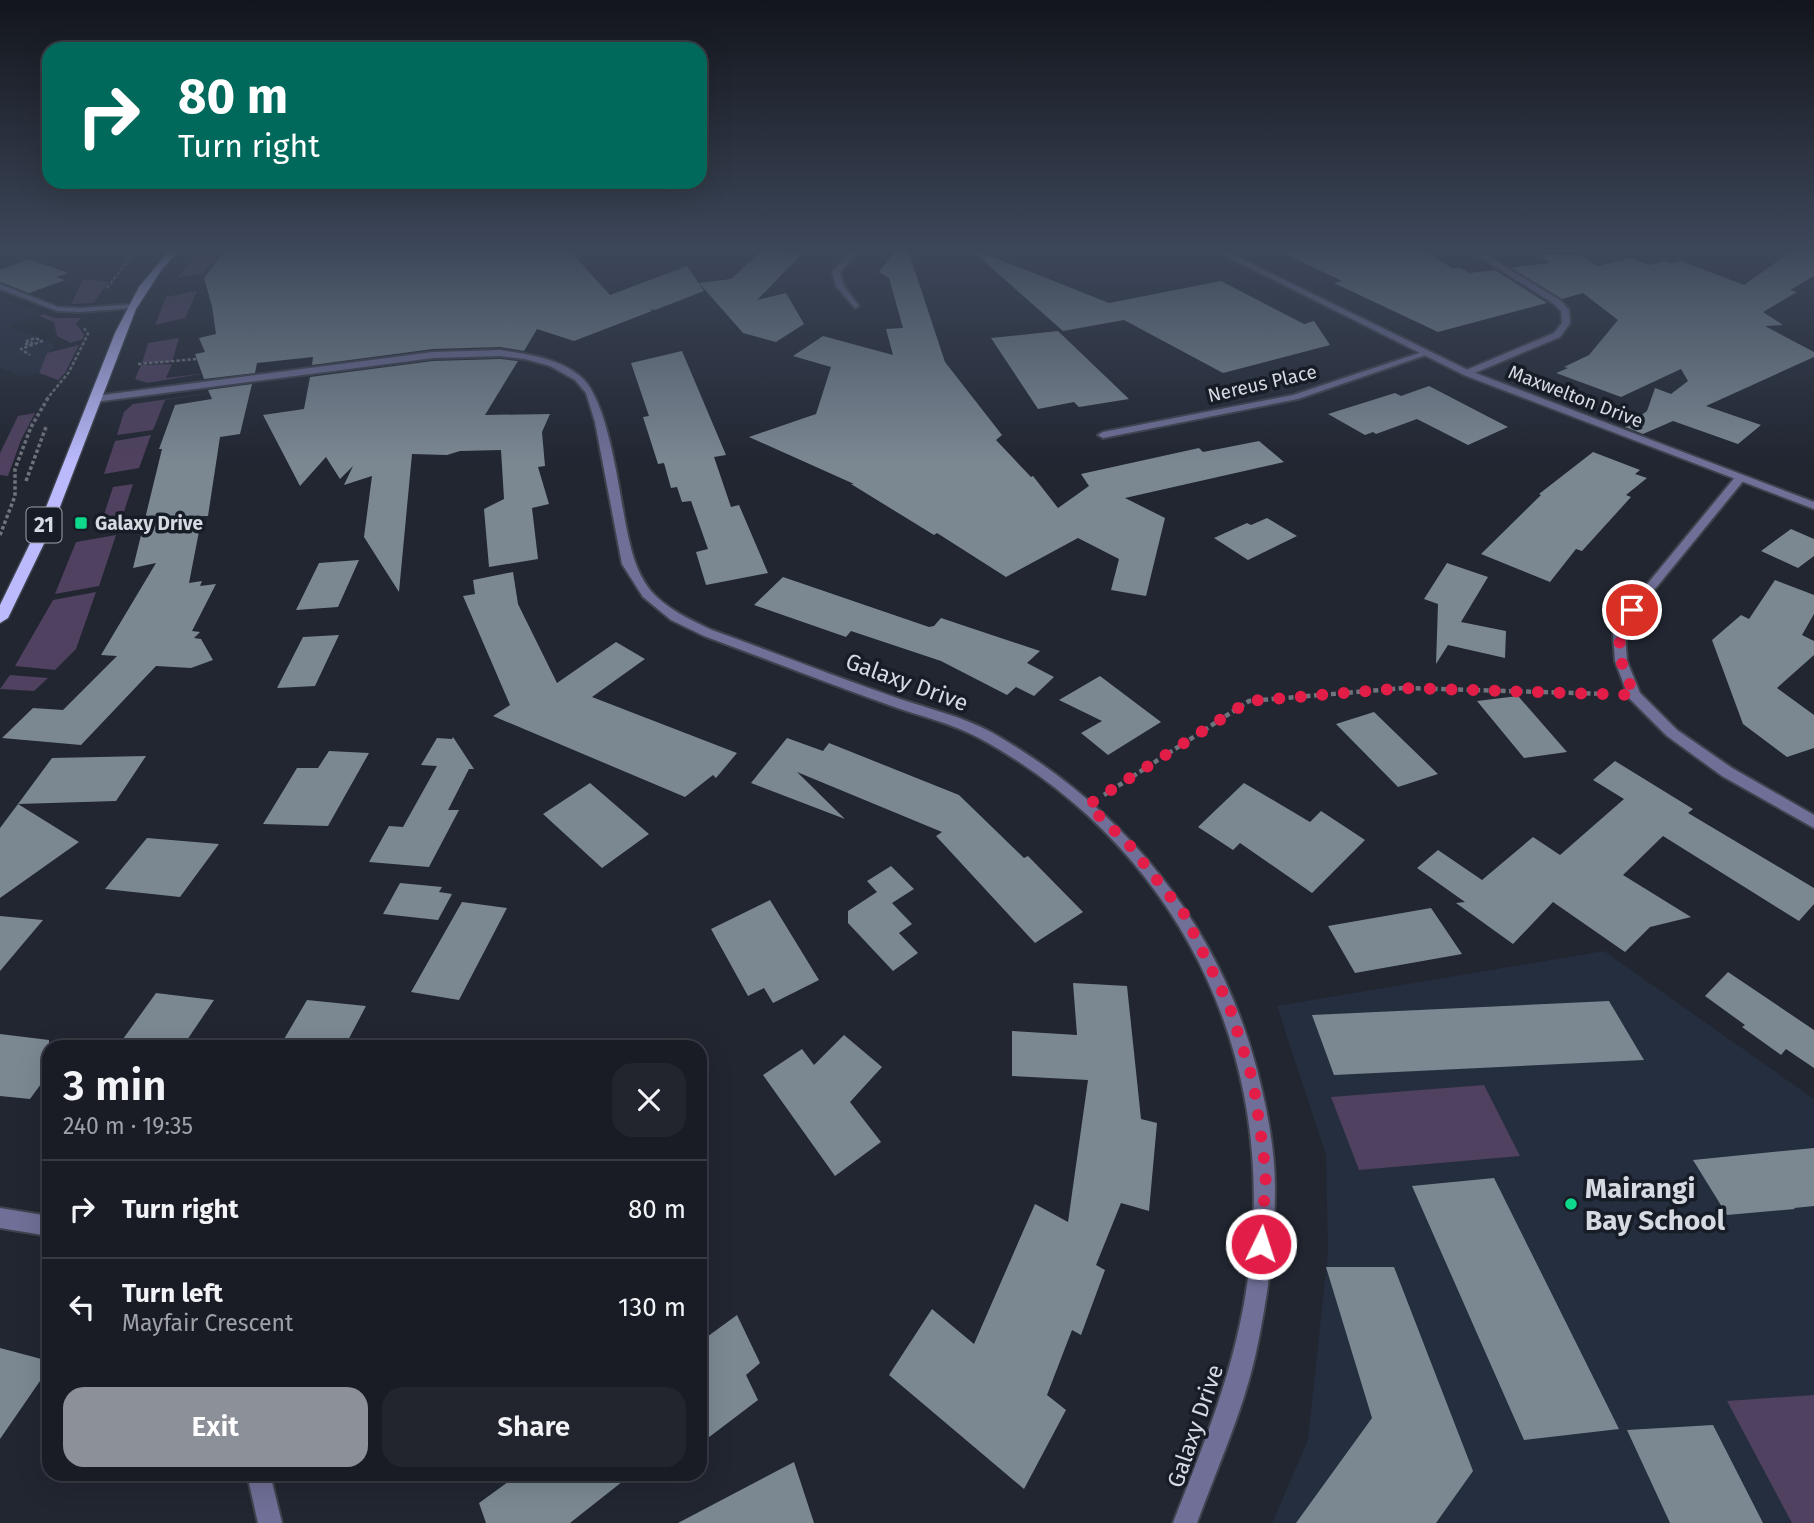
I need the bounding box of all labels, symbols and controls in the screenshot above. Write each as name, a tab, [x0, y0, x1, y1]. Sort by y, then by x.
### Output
text: 80 m	[178, 67, 288, 126]
icon: right	[63, 70, 154, 161]
text: Turn right	[178, 127, 320, 165]
street label: Nereus Place	[1205, 360, 1319, 407]
street label: Maxwelton Drive	[1505, 360, 1646, 433]
road number: 21	[26, 508, 61, 542]
place label: Galaxy Drive	[95, 512, 203, 535]
marker: Galaxy Drive	[73, 515, 89, 531]
pin	[1602, 580, 1662, 640]
icon: arrive	[1613, 591, 1651, 629]
street label: Galaxy Drive	[842, 647, 972, 717]
text: 3 min	[63, 1061, 167, 1111]
button: close	[612, 1063, 686, 1137]
text: 240 m · 19:35	[63, 1112, 193, 1140]
place label: Mairangi Bay School	[1585, 1172, 1726, 1237]
icon: right	[63, 1190, 101, 1228]
text: Turn right	[122, 1194, 239, 1225]
text: 80 m	[628, 1194, 686, 1225]
marker: Mairangi Bay School	[1563, 1196, 1579, 1212]
position arrow	[1224, 1207, 1298, 1281]
text: Turn left	[122, 1278, 223, 1309]
icon: left	[63, 1288, 101, 1326]
text: 130 m	[618, 1292, 686, 1323]
text: Mayfair Crescent	[122, 1309, 293, 1337]
street label: Galaxy Drive	[1161, 1361, 1229, 1491]
button: Exit	[63, 1387, 368, 1467]
button: Share	[382, 1387, 686, 1467]

